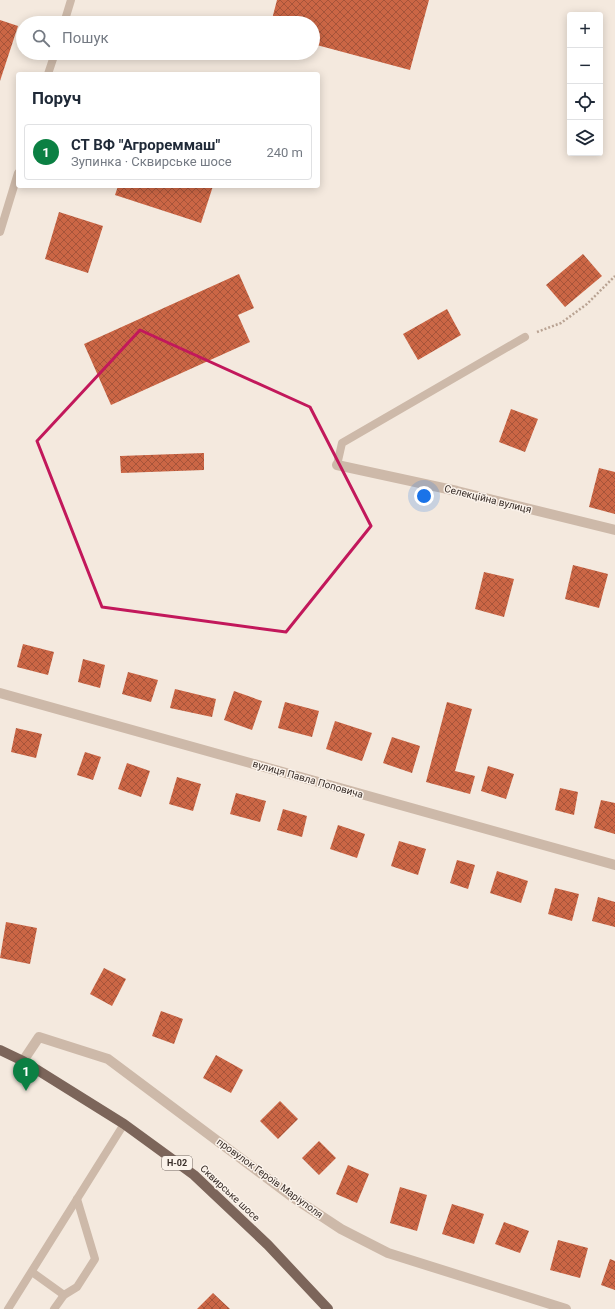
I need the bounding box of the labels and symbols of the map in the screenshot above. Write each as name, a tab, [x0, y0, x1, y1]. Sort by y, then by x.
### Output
street label: Селекційна вулиця	[443, 483, 533, 515]
your location	[414, 486, 434, 506]
street label: вулиця Павла Поповича	[252, 758, 364, 800]
pin: 1	[13, 1058, 39, 1091]
street label: провулок Героїв Маріуполя	[215, 1136, 325, 1220]
road number: Н-02	[162, 1156, 192, 1170]
street label: Сквирське шосе	[198, 1163, 262, 1223]

